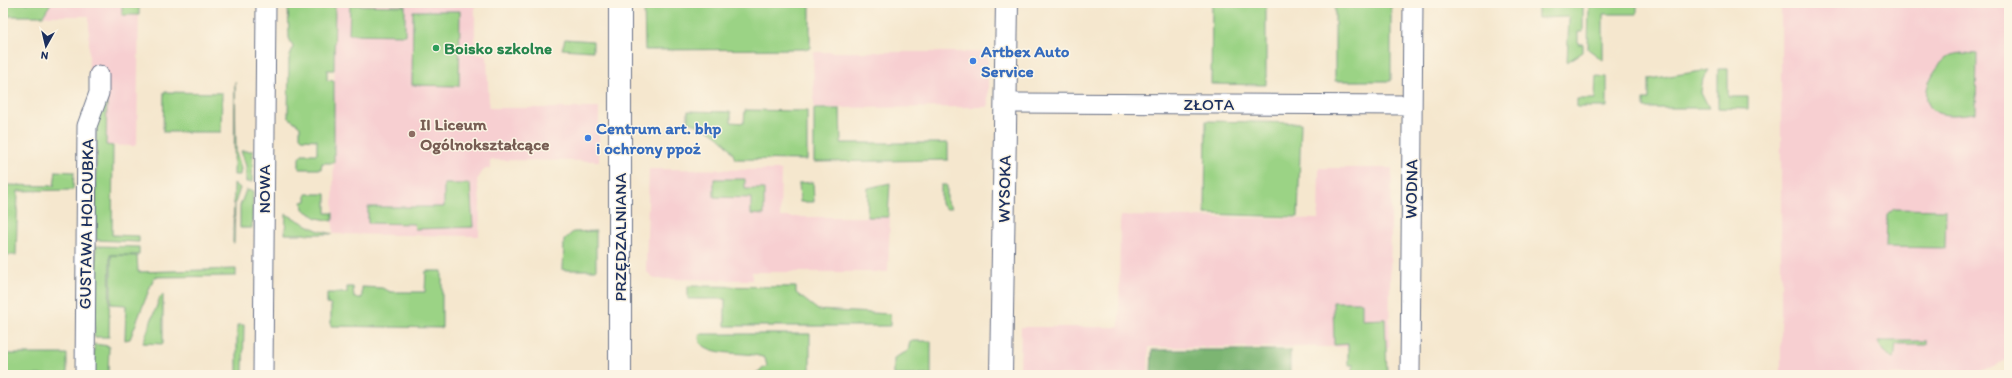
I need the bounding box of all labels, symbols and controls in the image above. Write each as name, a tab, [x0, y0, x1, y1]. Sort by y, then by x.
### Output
north arrow	[26, 26, 66, 66]
place label: Boisko szkolne	[444, 38, 552, 58]
place label: Artbex Auto Service	[980, 41, 1070, 81]
marker: Boisko szkolne	[431, 43, 441, 53]
text: N	[40, 48, 49, 62]
marker: Artbex Auto Service	[968, 56, 978, 66]
street label: ZŁOTA	[1183, 94, 1235, 114]
place label: II Liceum Ogólnokształcące	[420, 114, 550, 155]
place label: Centrum art. bhp i ochrony ppoż	[596, 118, 721, 159]
marker: II Liceum Ogólnokształcące	[407, 129, 417, 139]
marker: Centrum art. bhp i ochrony ppoż	[583, 133, 593, 143]
street label: GUSTAWA HOLOUBKA	[75, 138, 97, 310]
street label: WYSOKA	[993, 155, 1015, 223]
street label: WODNA	[1400, 159, 1422, 219]
street label: NOWA	[254, 164, 274, 214]
street label: PRZĘDZALNIANA	[610, 172, 630, 301]

